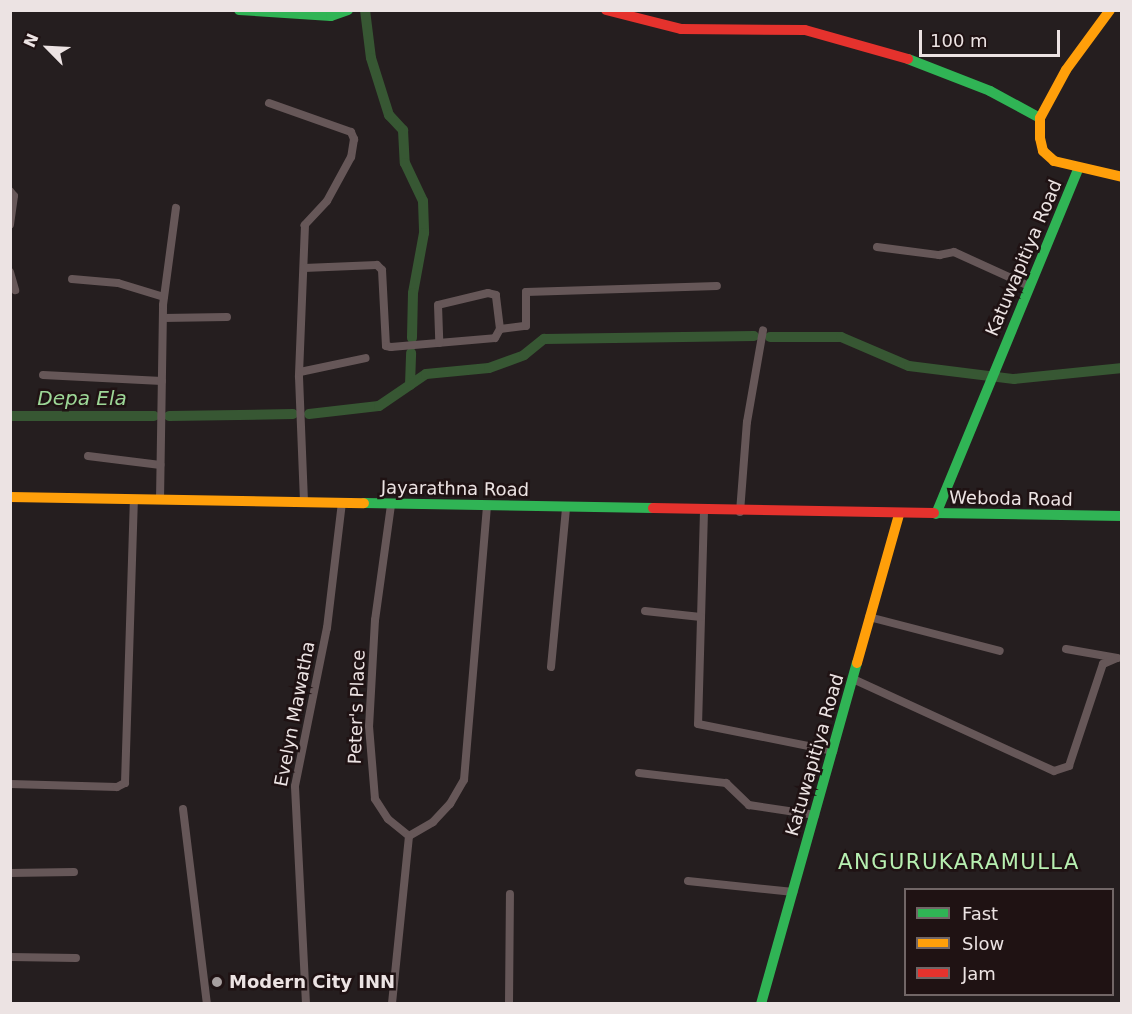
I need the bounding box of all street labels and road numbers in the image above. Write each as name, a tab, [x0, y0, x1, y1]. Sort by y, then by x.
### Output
street label: Katuwapitiya Road	[981, 177, 1067, 339]
street label: Jayarathna Road	[381, 477, 529, 501]
street label: Weboda Road	[949, 487, 1073, 511]
street label: Evelyn Mawatha	[270, 639, 320, 789]
street label: Peter's Place	[344, 649, 370, 765]
street label: Katuwapitiya Road	[781, 671, 849, 839]

